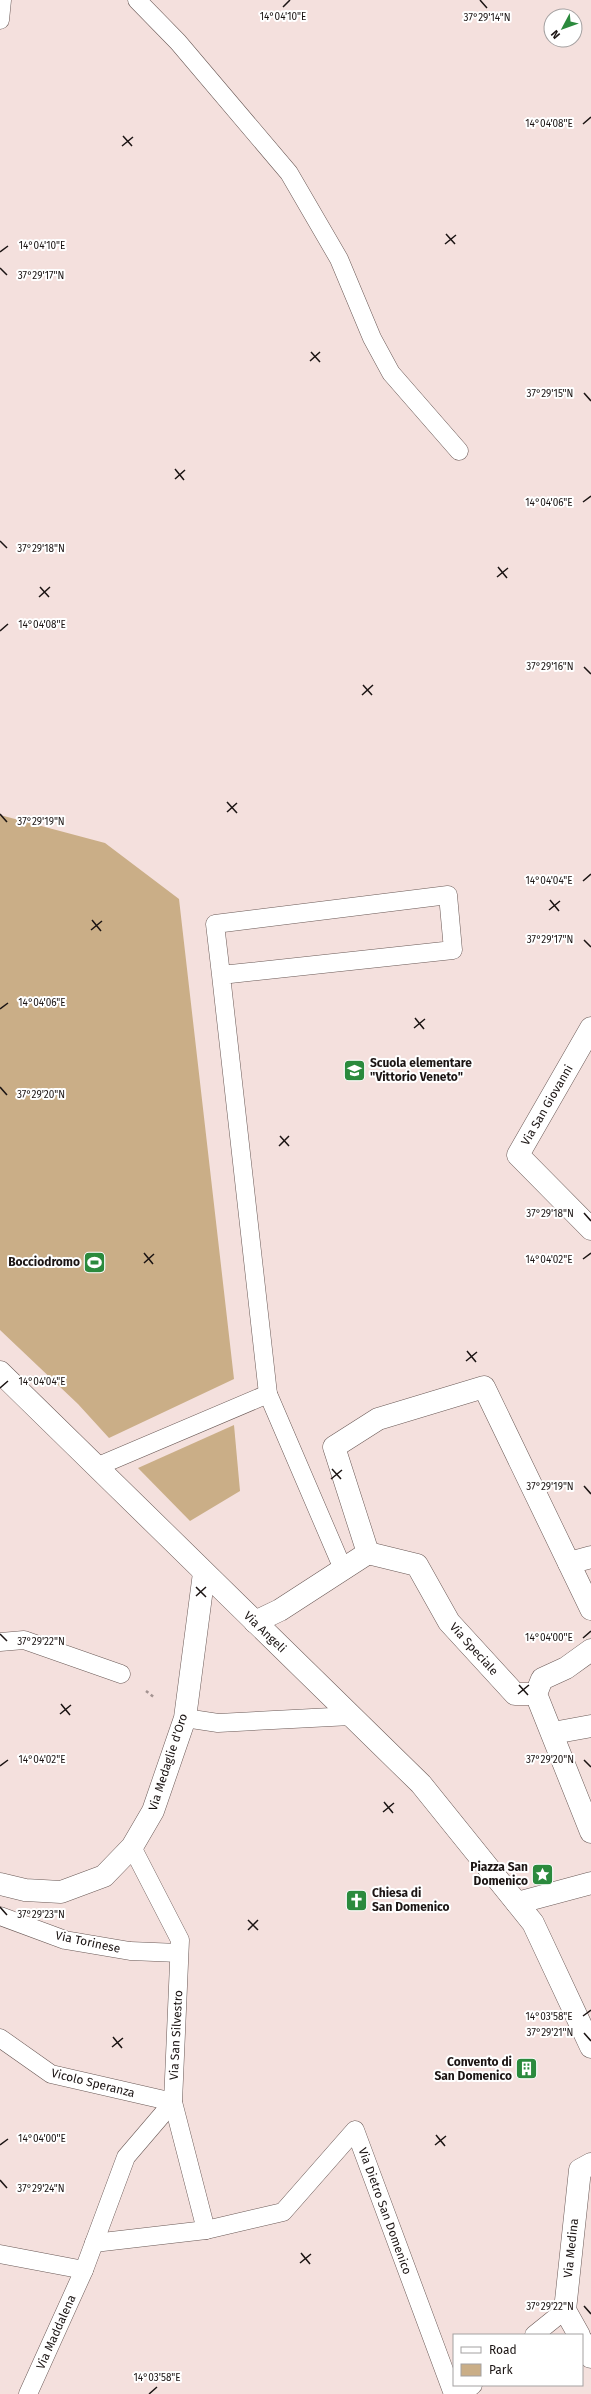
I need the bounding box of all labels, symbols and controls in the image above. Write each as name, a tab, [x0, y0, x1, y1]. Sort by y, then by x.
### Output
north arrow	[543, 8, 583, 48]
text: 14°04'10"E	[260, 11, 306, 23]
text: 37°29'14"N	[464, 12, 510, 24]
text: N	[549, 27, 563, 41]
text: 14°04'08"E	[525, 118, 573, 130]
text: 14°04'10"E	[19, 240, 65, 252]
text: 37°29'17"N	[18, 270, 64, 282]
text: 37°29'15"N	[527, 388, 573, 400]
text: 14°04'06"E	[525, 497, 573, 509]
text: 37°29'18"N	[17, 543, 65, 555]
text: 14°04'08"E	[18, 619, 66, 631]
text: 37°29'16"N	[526, 661, 574, 673]
text: 37°29'19"N	[17, 816, 65, 828]
text: 14°04'04"E	[525, 875, 573, 887]
text: 37°29'17"N	[527, 934, 573, 946]
text: 14°04'06"E	[18, 997, 66, 1009]
place label: Scuola elementare "Vittorio Veneto"	[370, 1056, 472, 1084]
school or university icon: Scuola elementare "Vittorio Veneto"	[341, 1057, 367, 1083]
street label: Via San Giovanni	[518, 1062, 576, 1148]
text: 37°29'20"N	[17, 1089, 65, 1101]
text: 37°29'18"N	[526, 1208, 574, 1220]
sports icon: Bocciodromo	[82, 1249, 108, 1275]
text: 14°04'02"E	[525, 1254, 573, 1266]
place label: Bocciodromo	[8, 1255, 80, 1269]
text: 14°04'04"E	[18, 1376, 66, 1388]
text: 37°29'19"N	[526, 1481, 574, 1493]
street label: Via Angeli	[241, 1608, 289, 1656]
street label: Via Speciale	[447, 1620, 501, 1678]
text: 14°04'00"E	[525, 1632, 573, 1644]
text: 37°29'22"N	[17, 1636, 65, 1648]
street label: Via Medaglie d'Oro	[146, 1712, 190, 1812]
text: 14°04'02"E	[18, 1754, 66, 1766]
text: 37°29'20"N	[526, 1754, 574, 1766]
place label: Piazza San Domenico	[470, 1860, 528, 1888]
place icon: Piazza San Domenico	[530, 1861, 556, 1887]
place label: Chiesa di San Domenico	[372, 1886, 450, 1914]
church icon: Chiesa di San Domenico	[344, 1887, 370, 1913]
text: 37°29'23"N	[17, 1909, 65, 1921]
street label: Via Torinese	[54, 1928, 122, 1956]
street label: Via San Silvestro	[167, 1990, 185, 2080]
text: 14°03'58"E	[525, 2011, 573, 2023]
text: 37°29'21"N	[527, 2027, 573, 2039]
place label: Convento di San Domenico	[434, 2055, 512, 2083]
building icon: Convento di San Domenico	[514, 2056, 540, 2082]
street label: Vicolo Speranza	[50, 2066, 136, 2100]
text: 14°04'00"E	[18, 2133, 66, 2145]
street label: Via Dietro San Domenico	[356, 2146, 414, 2276]
text: 37°29'24"N	[17, 2183, 65, 2195]
street label: Via Medina	[561, 2218, 581, 2278]
street label: Via Maddalena	[33, 2293, 79, 2371]
text: 37°29'22"N	[526, 2301, 574, 2313]
legend	[453, 2334, 583, 2386]
text: Road	[489, 2343, 517, 2357]
text: Park	[489, 2363, 513, 2377]
text: 14°03'58"E	[133, 2372, 181, 2384]

